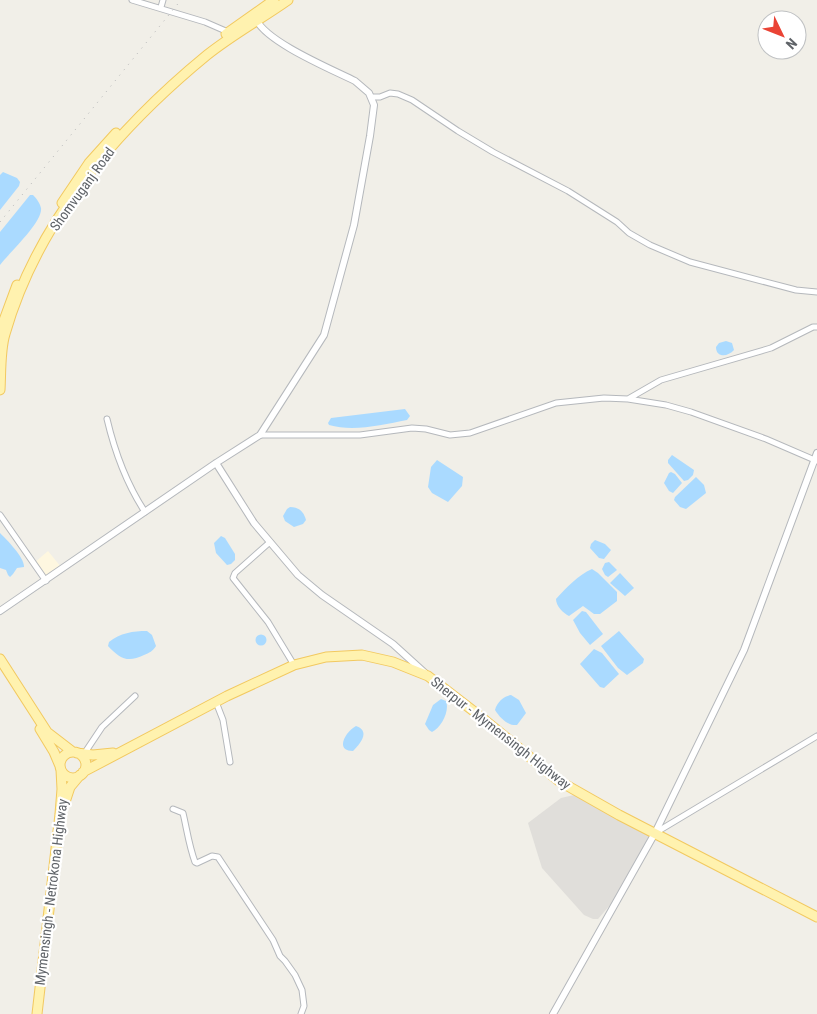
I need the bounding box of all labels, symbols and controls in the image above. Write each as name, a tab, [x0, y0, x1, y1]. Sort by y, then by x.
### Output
north arrow	[757, 10, 807, 60]
text: N	[783, 35, 800, 52]
street label: Shomvuganj Road	[46, 144, 118, 234]
street label: Sherpur - Mymensingh Highway	[428, 673, 574, 793]
street label: Mymensingh - Netrokona Highway	[32, 798, 70, 986]

